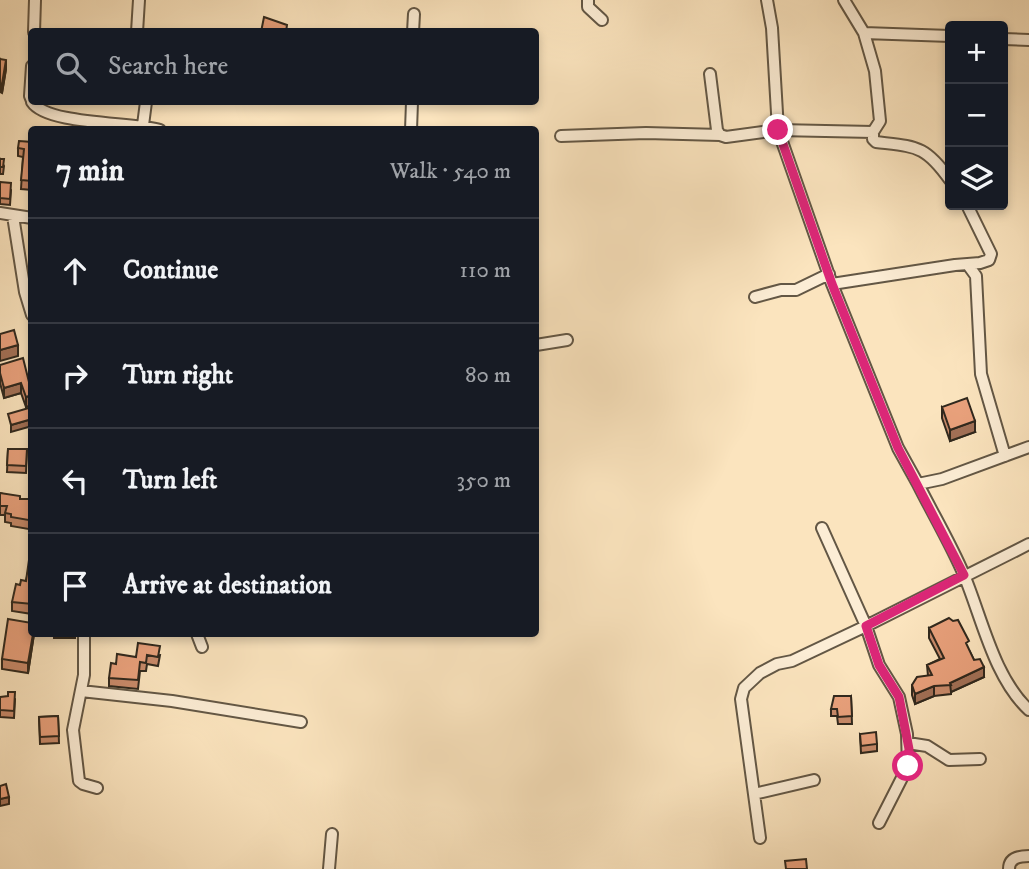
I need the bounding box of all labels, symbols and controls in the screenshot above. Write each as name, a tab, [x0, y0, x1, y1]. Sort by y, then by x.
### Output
map controls	[945, 21, 1008, 210]
button: +	[945, 21, 1008, 84]
search box	[28, 28, 539, 105]
icon: search	[52, 48, 90, 86]
text: Search here	[108, 50, 228, 83]
button: −	[945, 84, 1008, 147]
route end	[762, 114, 793, 145]
button: layers	[945, 147, 1008, 210]
text: 7 min	[56, 153, 124, 190]
text: Walk · 540 m	[390, 157, 511, 186]
icon: ahead	[56, 252, 94, 290]
text: Continue	[123, 254, 218, 287]
text: 110 m	[460, 256, 511, 285]
icon: right	[56, 357, 94, 395]
text: Turn right	[123, 359, 233, 392]
text: 80 m	[465, 361, 511, 390]
icon: left	[56, 462, 94, 500]
text: Turn left	[123, 464, 217, 497]
text: 350 m	[456, 466, 511, 495]
icon: arrive	[56, 567, 94, 605]
text: Arrive at destination	[123, 569, 332, 602]
route start	[892, 750, 923, 781]

